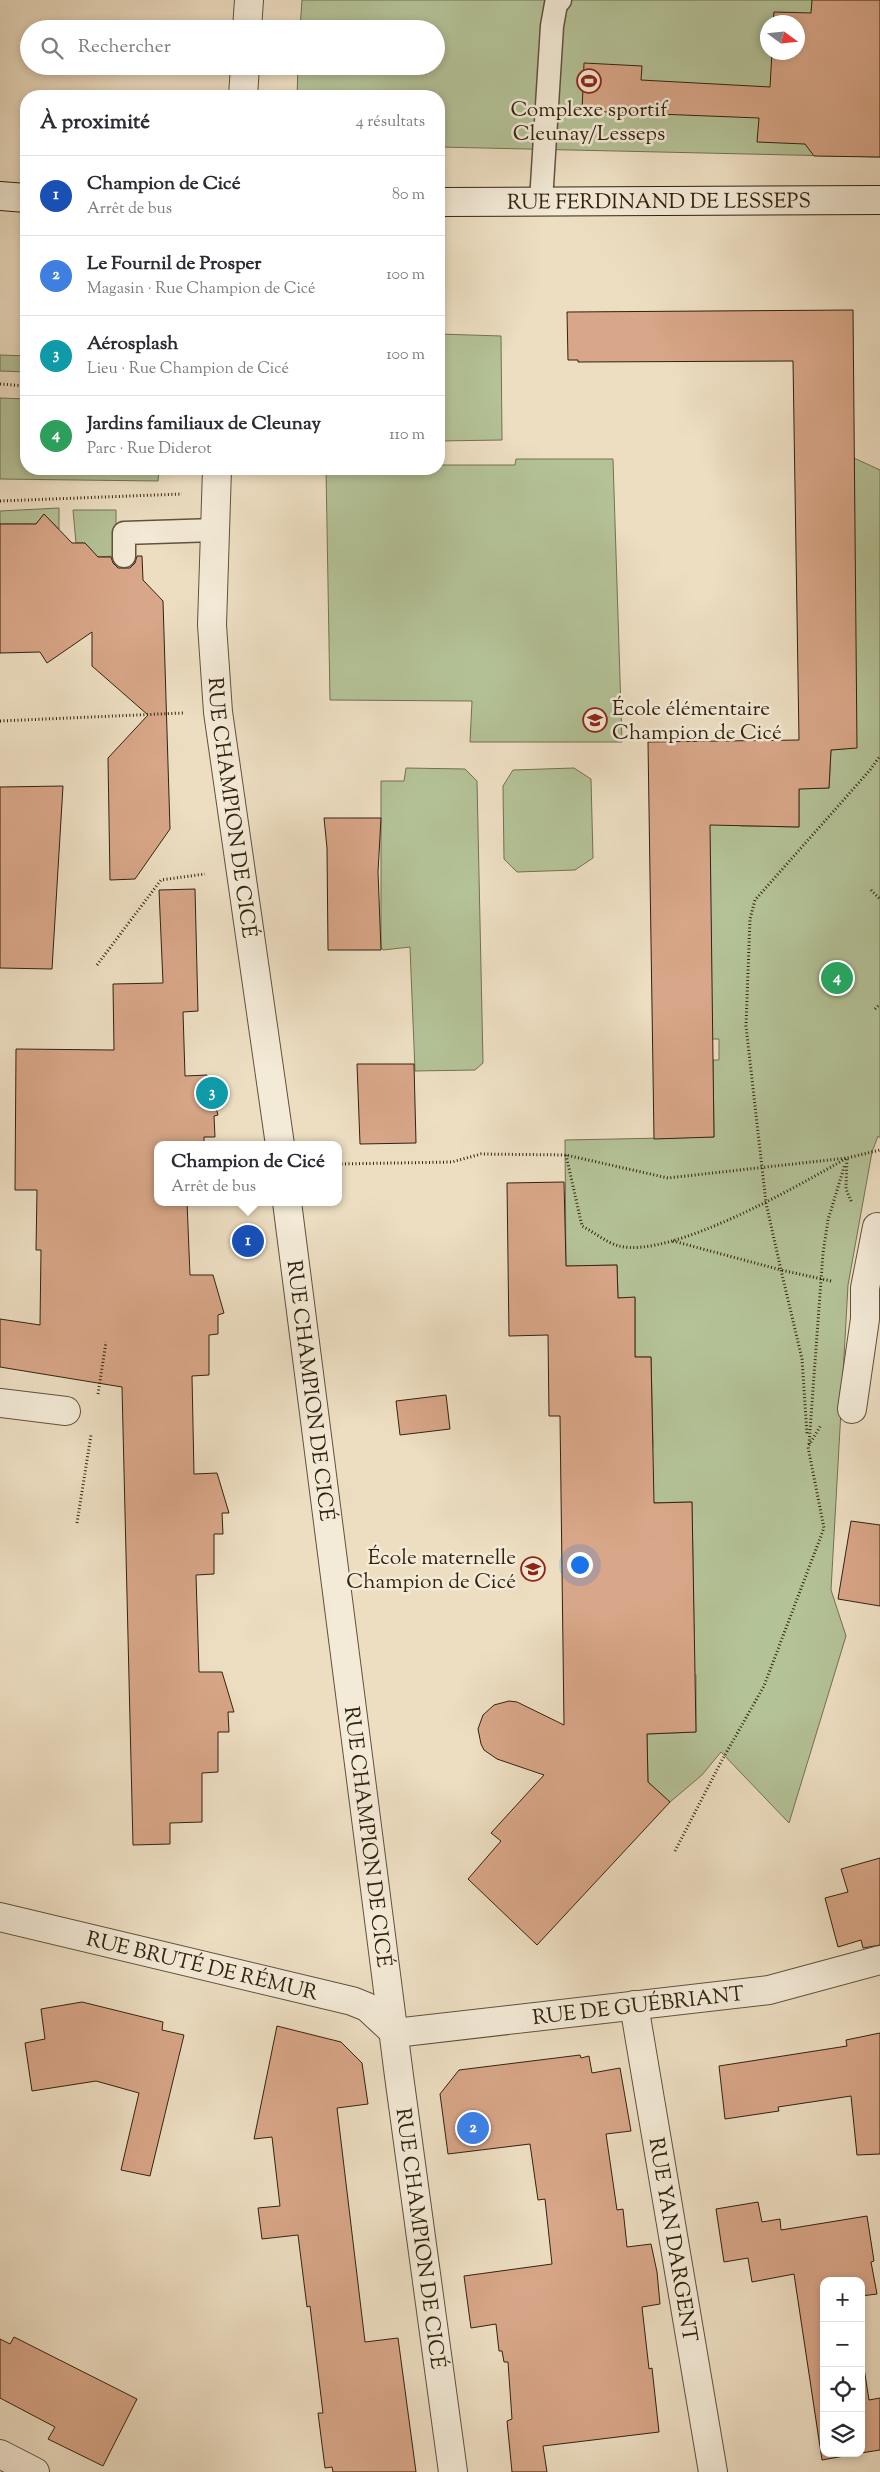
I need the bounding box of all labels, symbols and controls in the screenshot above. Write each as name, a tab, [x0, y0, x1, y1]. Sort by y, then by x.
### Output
north arrow	[760, 15, 805, 60]
search box	[20, 20, 445, 75]
icon: search	[38, 34, 66, 62]
text: Rechercher	[78, 34, 171, 61]
sports icon: Complexe sportif Cleunay/Lesseps	[576, 68, 602, 94]
place label: Complexe sportif Cleunay/Lesseps	[511, 96, 669, 150]
text: À proximité	[40, 108, 150, 138]
text: 4 résultats	[356, 111, 425, 134]
text: Champion de Cicé	[87, 171, 241, 198]
text: 1	[53, 184, 59, 207]
text: 80 m	[392, 184, 425, 207]
street label: RUE FERDINAND DE LESSEPS	[507, 187, 811, 219]
text: Arrêt de bus	[87, 198, 172, 221]
text: Le Fournil de Prosper	[87, 251, 261, 278]
text: 2	[52, 264, 60, 287]
text: 100 m	[386, 264, 425, 287]
text: Magasin · Rue Champion de Cicé	[87, 278, 316, 301]
text: Aérosplash	[87, 331, 178, 358]
text: 3	[53, 344, 59, 367]
text: 100 m	[386, 344, 425, 367]
text: Lieu · Rue Champion de Cicé	[87, 358, 289, 381]
text: Jardins familiaux de Cleunay	[87, 411, 321, 438]
text: 4	[52, 424, 60, 447]
text: 110 m	[389, 424, 425, 447]
text: Parc · Rue Diderot	[87, 438, 212, 461]
street label: RUE CHAMPION DE CICÉ	[199, 676, 263, 941]
place label: École élémentaire Champion de Cicé	[612, 695, 782, 749]
school or university icon: École élémentaire Champion de Cicé	[582, 707, 608, 733]
pin: 4	[821, 959, 853, 997]
pin: 3	[196, 1074, 228, 1112]
popup	[154, 1141, 342, 1206]
text: Champion de Cicé	[171, 1149, 325, 1176]
text: Arrêt de bus	[171, 1176, 256, 1199]
pin: 1	[232, 1222, 264, 1260]
street label: RUE CHAMPION DE CICÉ	[278, 1258, 341, 1523]
place label: École maternelle Champion de Cicé	[346, 1544, 516, 1598]
your location	[567, 1552, 593, 1578]
school or university icon: École maternelle Champion de Cicé	[520, 1556, 546, 1582]
street label: RUE CHAMPION DE CICÉ	[335, 1705, 398, 1970]
street label: RUE BRUTÉ DE RÉMUR	[83, 1925, 321, 2009]
street label: RUE DE GUÉBRIANT	[531, 1980, 746, 2034]
street label: RUE CHAMPION DE CICÉ	[387, 2106, 452, 2371]
pin: 2	[457, 2109, 489, 2147]
street label: RUE YAN DARGENT	[640, 2135, 704, 2345]
map controls	[820, 2277, 865, 2457]
button: +	[820, 2277, 865, 2322]
button: −	[820, 2322, 865, 2367]
button: locate	[820, 2367, 865, 2412]
button: layers	[820, 2412, 865, 2457]

